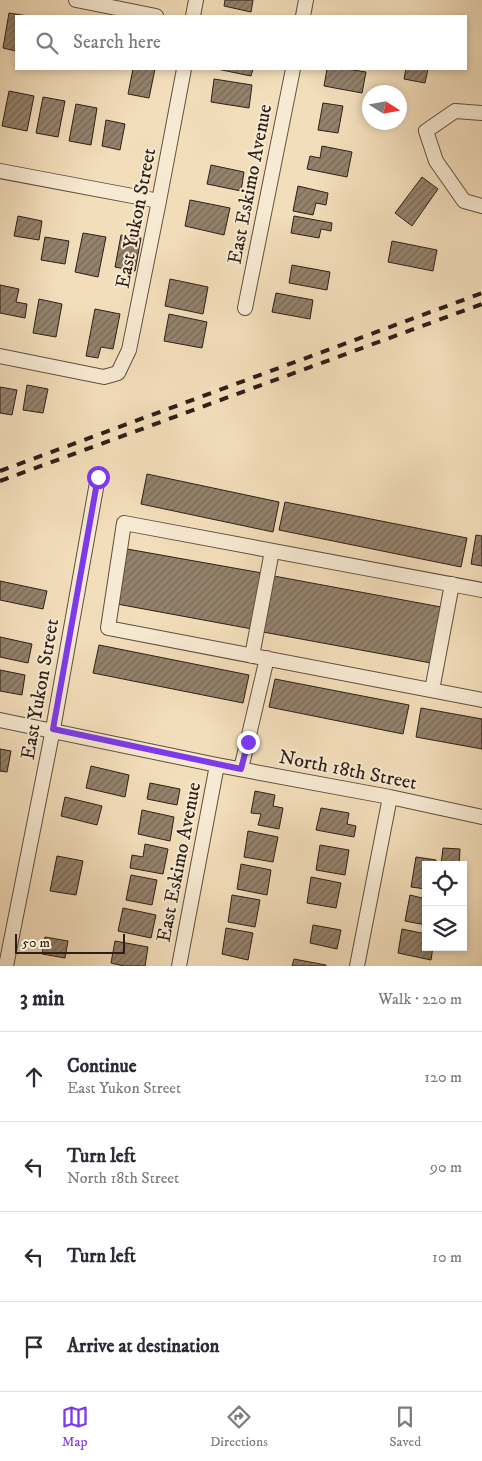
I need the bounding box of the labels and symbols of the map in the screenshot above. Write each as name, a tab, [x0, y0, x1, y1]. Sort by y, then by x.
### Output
north arrow	[362, 85, 407, 130]
street label: East Eskimo Avenue	[223, 102, 278, 266]
street label: East Yukon Street	[111, 146, 162, 291]
route start	[87, 466, 110, 489]
street label: East Yukon Street	[16, 617, 65, 762]
route end	[237, 731, 260, 754]
street label: North 18th Street	[277, 745, 419, 796]
street label: East Eskimo Avenue	[152, 780, 207, 944]
scale bar	[15, 931, 125, 954]

